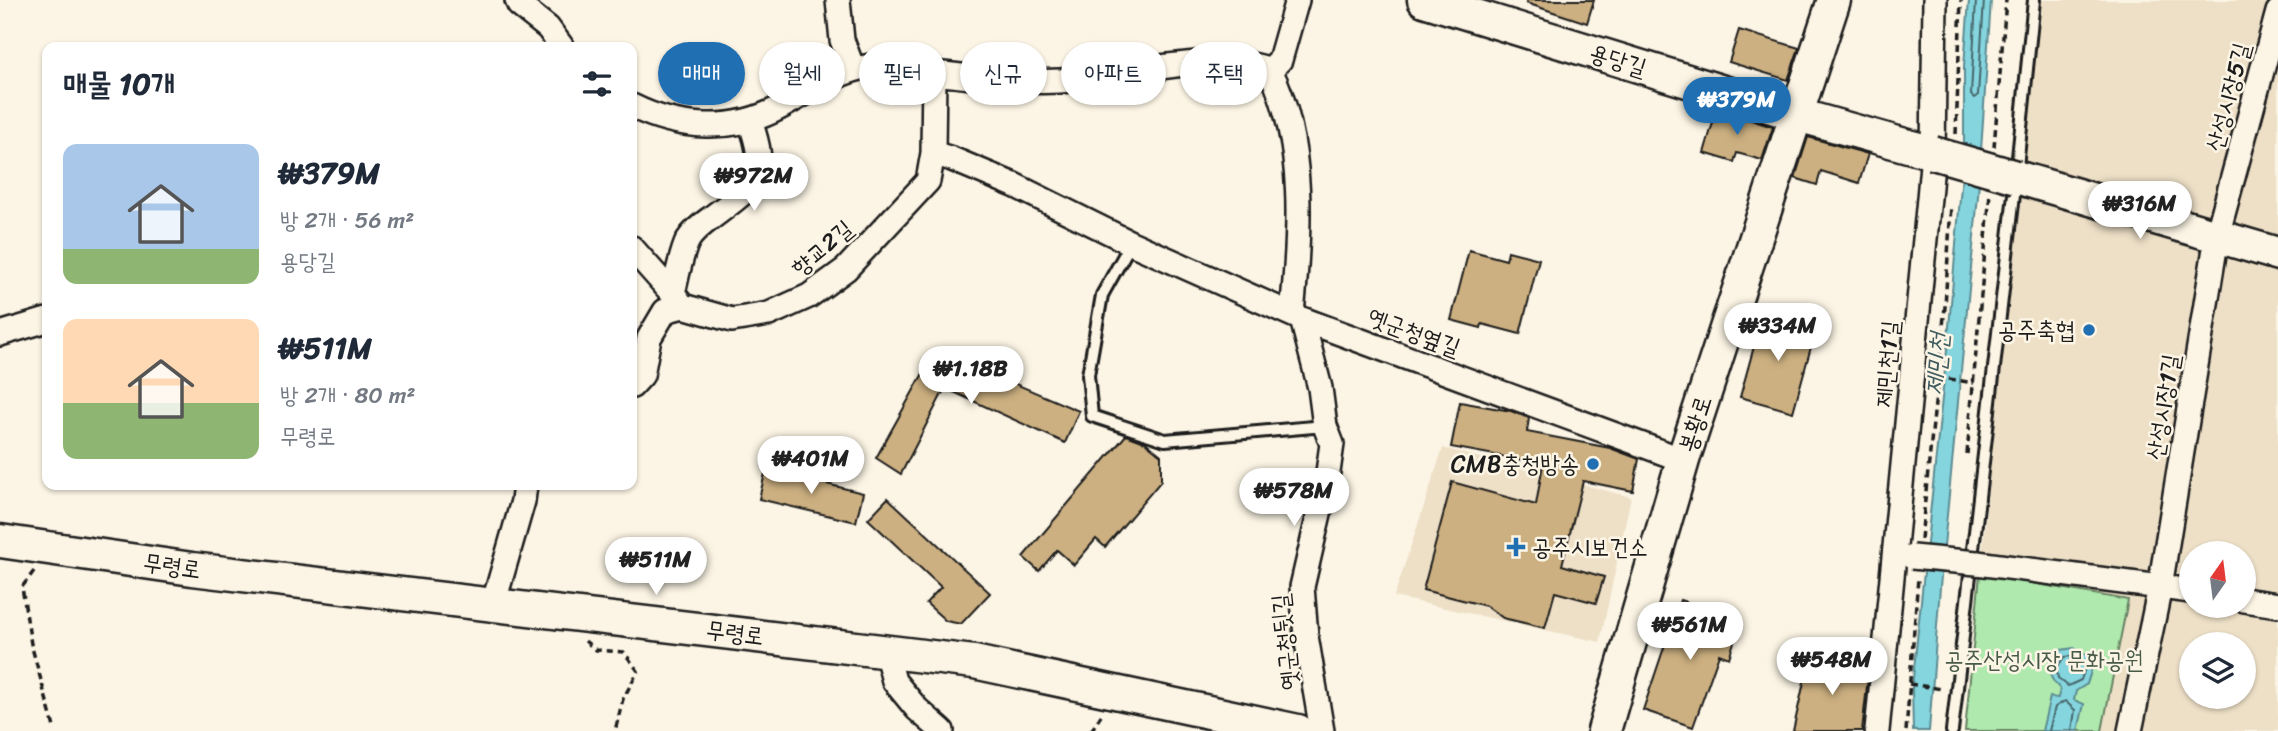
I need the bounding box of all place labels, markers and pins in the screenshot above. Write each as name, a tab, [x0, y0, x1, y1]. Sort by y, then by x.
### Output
pin: ₩379M	[1688, 78, 1786, 137]
pin: ₩972M	[705, 154, 803, 213]
pin: ₩316M	[2091, 182, 2189, 241]
pin: ₩334M	[1729, 304, 1827, 363]
place label: 공주축협	[1998, 309, 2075, 351]
marker: 공주축협	[2081, 322, 2097, 338]
pin: ₩1.18B	[914, 346, 1028, 406]
pin: ₩401M	[762, 436, 860, 496]
place label: CMB충청방송	[1451, 443, 1579, 485]
marker: CMB충청방송	[1585, 456, 1601, 472]
pin: ₩578M	[1245, 468, 1343, 528]
place label: 공주시보건소	[1532, 526, 1648, 568]
marker: 공주시보건소	[1506, 537, 1526, 557]
pin: ₩511M	[607, 538, 705, 597]
pin: ₩561M	[1641, 602, 1739, 662]
pin: ₩548M	[1783, 638, 1881, 697]

